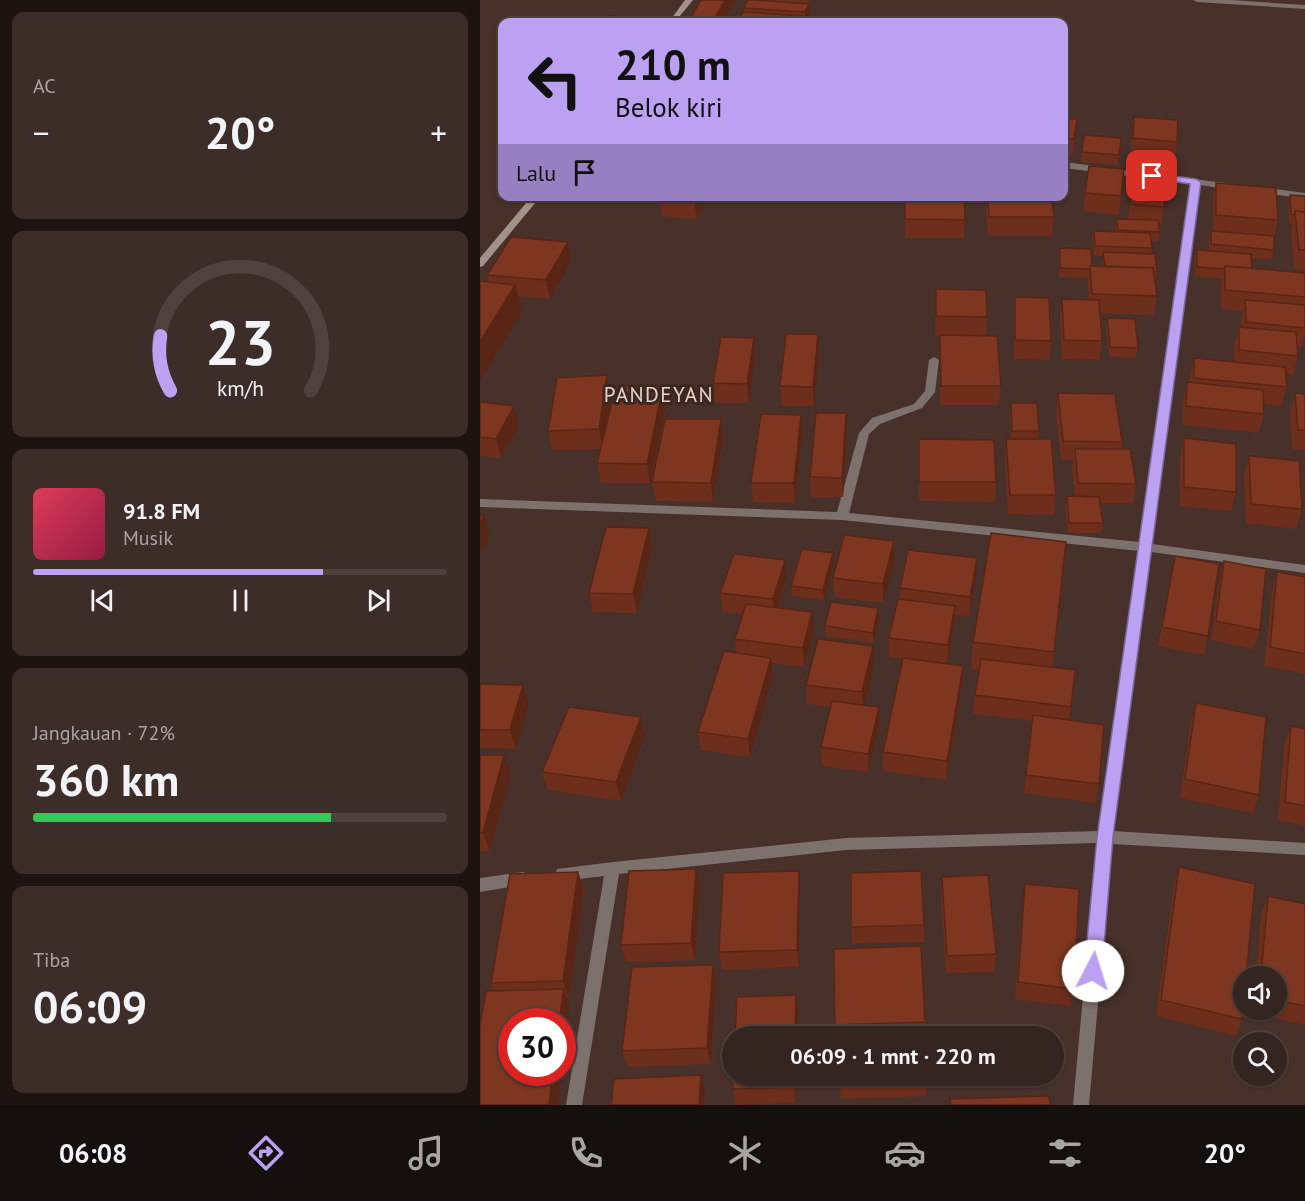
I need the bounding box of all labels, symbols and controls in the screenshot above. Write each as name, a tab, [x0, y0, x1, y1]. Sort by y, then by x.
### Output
text: 210 m	[615, 37, 731, 92]
icon: left	[516, 42, 594, 120]
text: AC	[33, 73, 56, 99]
text: Belok kiri	[615, 90, 723, 124]
text: 20°	[205, 103, 275, 161]
text: −	[33, 111, 50, 154]
text: +	[430, 111, 447, 154]
pin	[1126, 150, 1177, 201]
icon: arrive	[568, 156, 601, 189]
text: Lalu	[516, 159, 556, 187]
icon: arrive	[1135, 159, 1168, 192]
text: 23	[205, 301, 275, 382]
text: km/h	[216, 374, 263, 402]
district label: PANDEYAN	[604, 381, 714, 408]
text: 91.8 FM	[123, 497, 200, 525]
text: Musik	[123, 525, 173, 551]
icon: previous	[86, 584, 119, 617]
icon: pause	[224, 584, 257, 617]
icon: next	[362, 584, 395, 617]
text: Jangkauan · 72%	[33, 720, 175, 746]
text: 360 km	[33, 750, 179, 808]
position arrow	[1061, 939, 1125, 1003]
text: Tiba	[33, 947, 70, 973]
map controls	[1233, 966, 1287, 1086]
button: sound	[1233, 966, 1287, 1020]
text: 06:09	[33, 977, 147, 1035]
speed limit sign: 30	[498, 1008, 576, 1086]
button: search	[1233, 1032, 1287, 1086]
text: 06:09 · 1 mnt · 220 m	[790, 1042, 996, 1070]
icon: directions	[245, 1132, 287, 1174]
icon: music	[405, 1132, 447, 1174]
icon: phone	[565, 1132, 607, 1174]
icon: climate	[724, 1132, 766, 1174]
icon: car	[884, 1132, 926, 1174]
icon: filters	[1044, 1132, 1086, 1174]
text: 06:08	[59, 1136, 127, 1170]
text: 20°	[1204, 1136, 1246, 1170]

